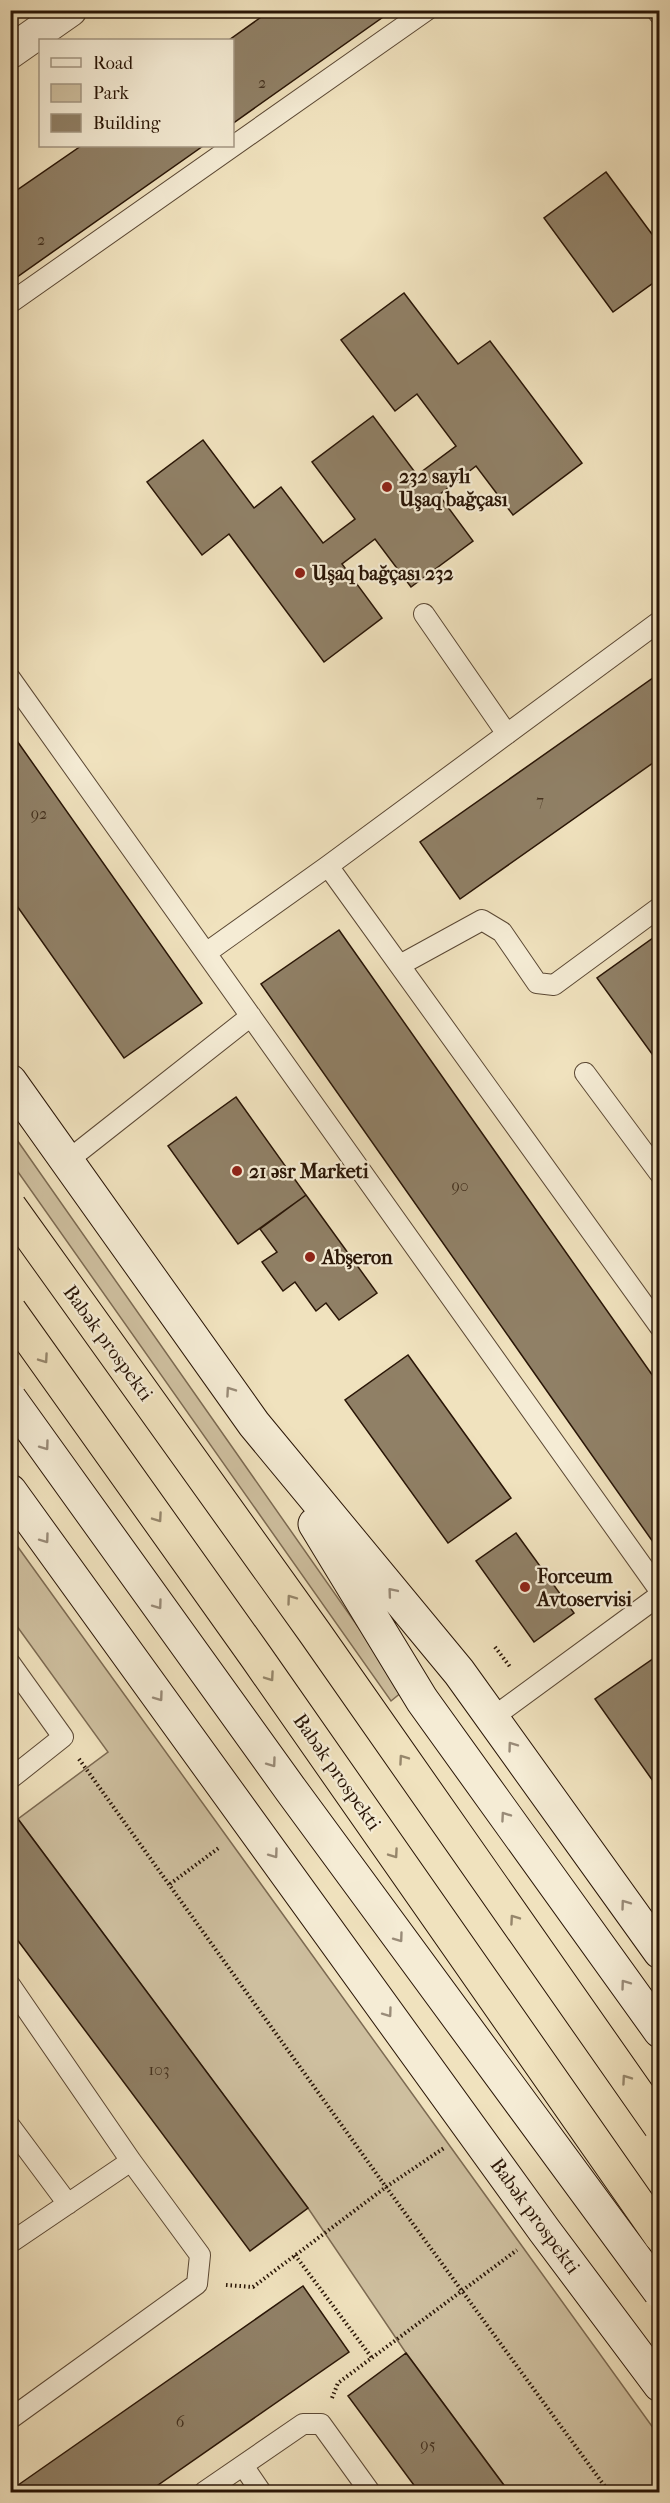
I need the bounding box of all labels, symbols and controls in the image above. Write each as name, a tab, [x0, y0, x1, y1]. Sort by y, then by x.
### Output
legend	[39, 39, 234, 147]
text: Road	[93, 53, 133, 74]
house number: 2	[258, 73, 266, 92]
text: Park	[93, 83, 130, 104]
text: Building	[93, 113, 161, 134]
house number: 2	[37, 230, 45, 249]
place label: 232 saylı Uşaq bağçası	[398, 465, 509, 512]
marker: 232 saylı Uşaq bağçası	[380, 480, 394, 494]
place label: Uşaq bağçası 232	[311, 562, 454, 586]
marker: Uşaq bağçası 232	[293, 566, 307, 580]
house number: 7	[536, 791, 544, 810]
house number: 92	[31, 804, 47, 823]
place label: 21 əsr Marketi	[249, 1160, 370, 1183]
marker: 21 əsr Marketi	[230, 1164, 244, 1178]
house number: 90	[451, 1176, 469, 1195]
place label: Abşeron	[320, 1246, 393, 1270]
marker: Abşeron	[303, 1250, 317, 1264]
street label: Babək prospekti	[58, 1281, 158, 1405]
one-way arrow	[37, 1352, 48, 1363]
one-way arrow	[227, 1387, 238, 1398]
one-way arrow	[37, 1440, 48, 1451]
one-way arrow	[150, 1511, 161, 1522]
one-way arrow	[38, 1532, 49, 1543]
place label: Forceum Avtoservisi	[535, 1565, 633, 1611]
marker: Forceum Avtoservisi	[518, 1580, 532, 1594]
one-way arrow	[389, 1588, 400, 1599]
one-way arrow	[287, 1595, 298, 1606]
one-way arrow	[151, 1598, 162, 1609]
one-way arrow	[263, 1670, 274, 1681]
one-way arrow	[152, 1690, 163, 1701]
street label: Babək prospekti	[288, 1709, 386, 1835]
one-way arrow	[508, 1741, 519, 1752]
one-way arrow	[399, 1754, 410, 1765]
one-way arrow	[265, 1757, 276, 1768]
one-way arrow	[501, 1812, 512, 1823]
one-way arrow	[387, 1847, 398, 1858]
one-way arrow	[267, 1848, 278, 1859]
one-way arrow	[622, 1900, 633, 1911]
one-way arrow	[510, 1914, 521, 1925]
one-way arrow	[392, 1931, 403, 1942]
one-way arrow	[621, 1980, 632, 1991]
one-way arrow	[381, 2006, 392, 2017]
house number: 103	[148, 2060, 170, 2079]
one-way arrow	[622, 2074, 633, 2085]
street label: Babək prospekti	[485, 2154, 585, 2278]
house number: 6	[176, 2412, 185, 2431]
house number: 95	[420, 2435, 436, 2454]

